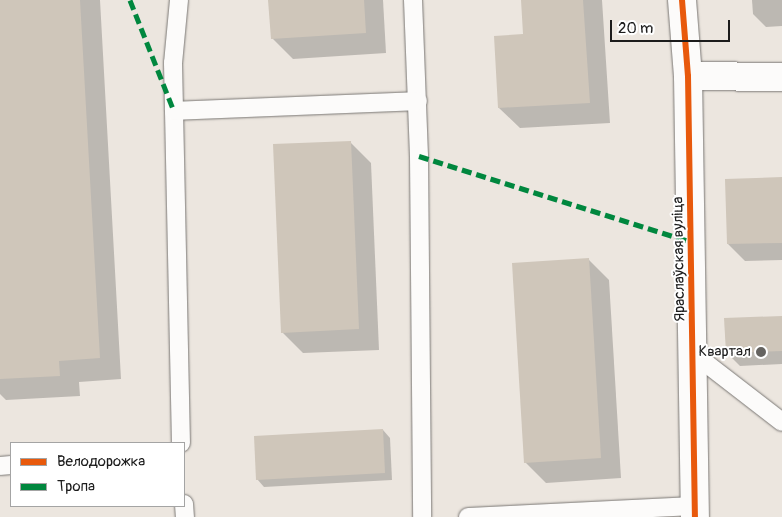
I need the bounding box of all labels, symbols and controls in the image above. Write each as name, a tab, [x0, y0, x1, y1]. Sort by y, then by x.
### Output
scale bar	[612, 10, 732, 42]
text: 20 m	[618, 19, 653, 38]
street label: Яраслаўская вуліца	[669, 196, 689, 322]
place label: Квартал	[699, 343, 751, 361]
marker: Квартал	[755, 346, 767, 358]
legend	[10, 442, 185, 507]
text: Велодорожка	[57, 452, 145, 471]
text: Тропа	[57, 477, 95, 496]

